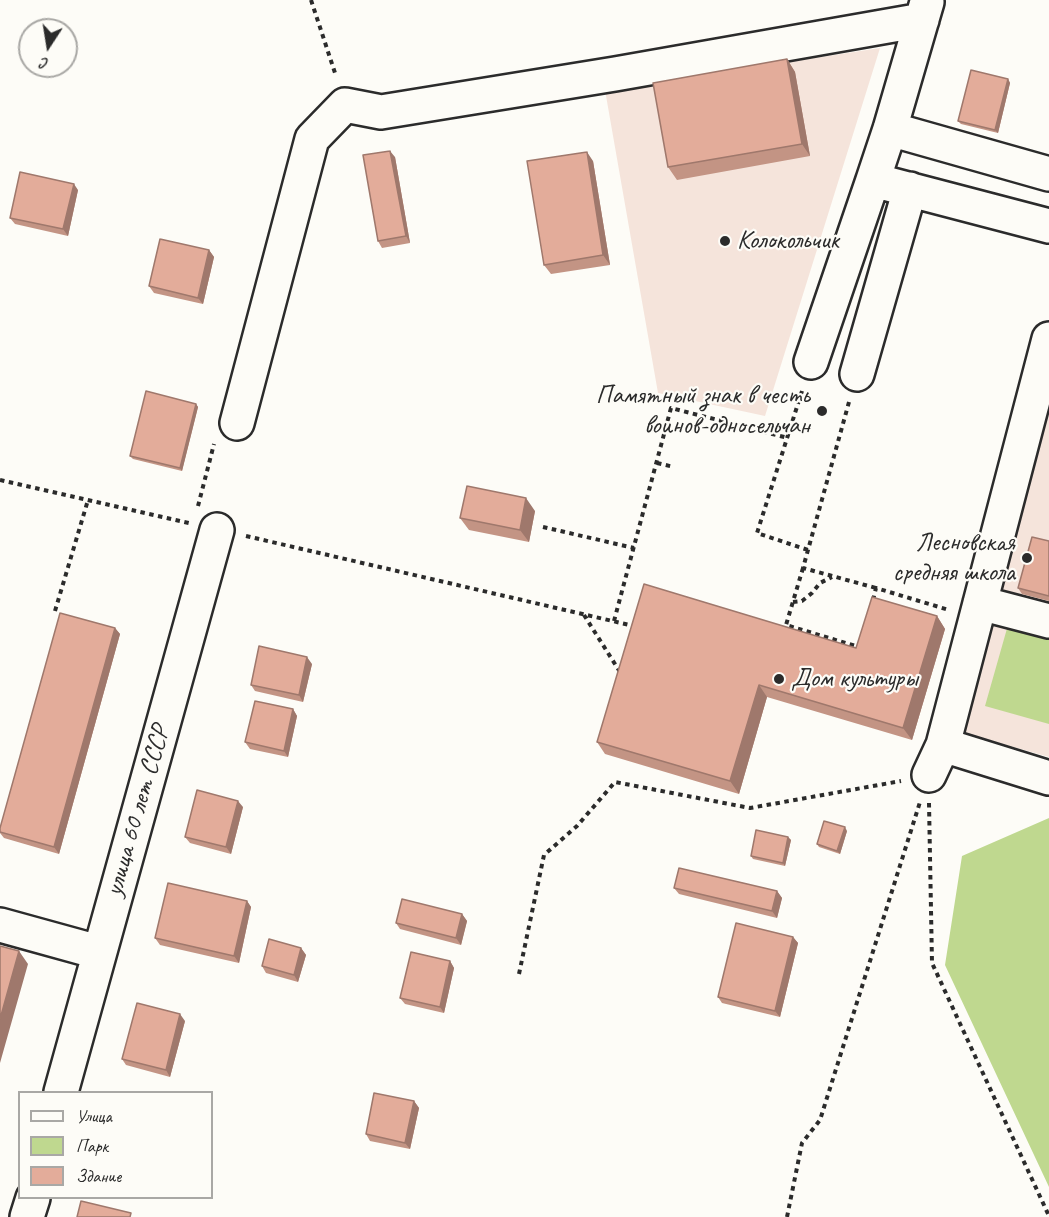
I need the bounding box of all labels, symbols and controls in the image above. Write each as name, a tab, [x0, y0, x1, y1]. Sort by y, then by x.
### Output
north arrow	[18, 18, 78, 78]
text: С	[39, 53, 51, 74]
place label: Колокольчик	[737, 225, 839, 257]
marker: Колокольчик	[718, 234, 732, 248]
place label: Памятный знак в честь воинов-односельчан	[596, 380, 810, 442]
marker: Памятный знак в честь воинов-односельчан	[815, 404, 829, 418]
place label: Лесновская средняя школа	[893, 527, 1015, 588]
marker: Лесновская средняя школа	[1020, 551, 1034, 565]
place label: Дом культуры	[791, 663, 918, 695]
marker: Дом культуры	[772, 672, 786, 686]
street label: улица 60 лет СССР	[99, 722, 177, 900]
legend	[18, 1091, 213, 1199]
text: Улица	[76, 1105, 112, 1127]
text: Парк	[76, 1135, 108, 1157]
text: Здание	[76, 1165, 121, 1187]

